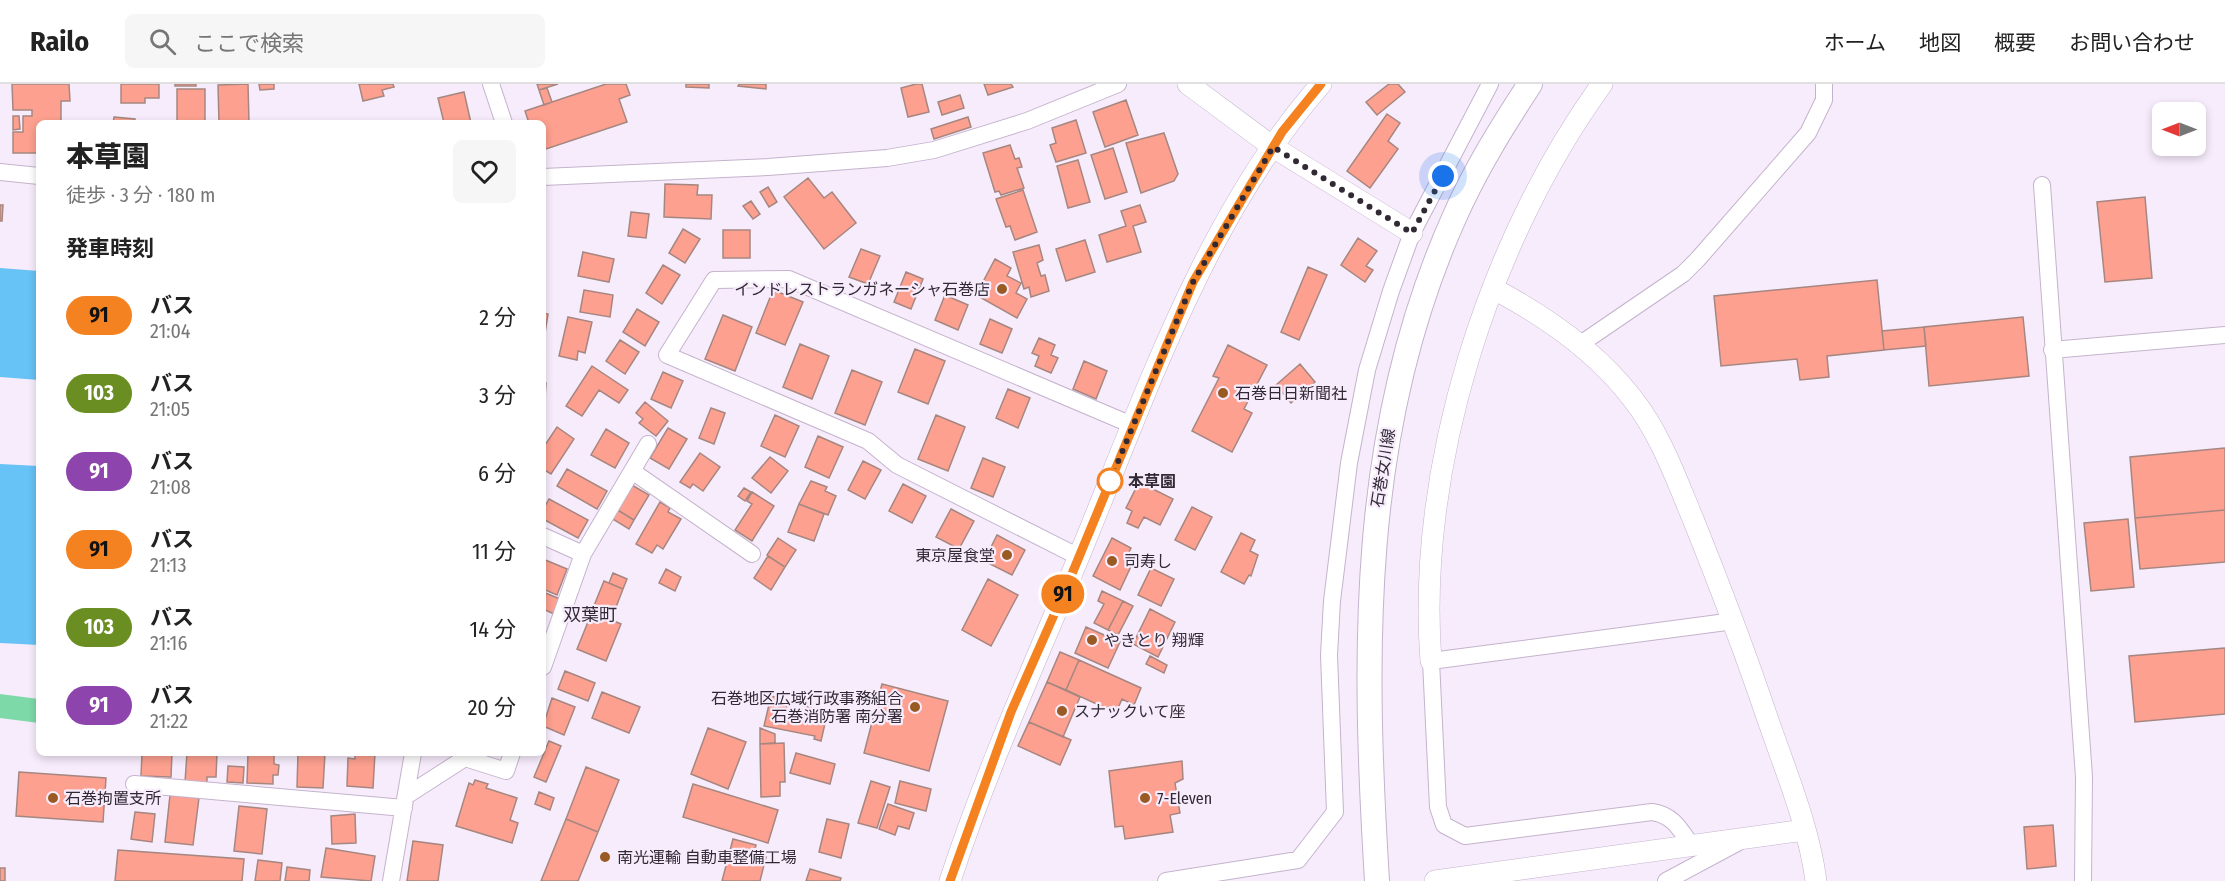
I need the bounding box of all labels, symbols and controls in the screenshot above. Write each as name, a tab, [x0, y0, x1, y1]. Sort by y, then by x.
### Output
search box	[125, 14, 545, 68]
text: Railo	[30, 25, 89, 58]
icon: search	[146, 25, 179, 58]
text: ここで検索	[194, 30, 304, 57]
text: ホーム	[1824, 30, 1886, 56]
text: 地図	[1919, 30, 1961, 56]
text: 概要	[1994, 30, 2036, 56]
text: お問い合わせ	[2069, 30, 2195, 56]
north arrow	[2152, 102, 2206, 156]
map controls	[2152, 102, 2206, 156]
text: 本草園	[66, 140, 150, 173]
button: heart	[453, 140, 516, 203]
your location	[1428, 161, 1458, 191]
text: 徒歩 · 3 分 · 180 m	[66, 183, 215, 207]
text: 発車時刻	[66, 235, 154, 262]
place label: インドレストランガネーシャ石巻店	[734, 280, 990, 299]
marker: インドレストランガネーシャ石巻店	[995, 282, 1009, 296]
text: バス	[150, 292, 194, 319]
text: 91	[89, 302, 109, 328]
text: 2 分	[479, 304, 516, 331]
text: 21:04	[150, 319, 191, 343]
text: バス	[150, 370, 194, 397]
text: 103	[84, 380, 114, 406]
text: 3 分	[479, 382, 516, 409]
place label: 石巻日日新聞社	[1235, 384, 1347, 403]
marker: 石巻日日新聞社	[1216, 386, 1230, 400]
text: 21:05	[150, 397, 190, 421]
street label: 石巻女川線	[1367, 427, 1399, 509]
text: バス	[150, 448, 194, 475]
text: 91	[89, 458, 109, 484]
text: 6 分	[478, 460, 516, 487]
marker: 本草園	[1097, 468, 1123, 494]
place label: 本草園	[1128, 472, 1176, 491]
text: 21:08	[150, 475, 191, 499]
text: バス	[150, 526, 194, 553]
text: 91	[89, 536, 109, 562]
text: 11 分	[472, 538, 516, 565]
place label: 東京屋食堂	[915, 546, 995, 565]
marker: 東京屋食堂	[1000, 548, 1014, 562]
place label: 司寿し	[1124, 552, 1172, 571]
text: 21:13	[150, 553, 186, 577]
marker: 司寿し	[1105, 554, 1119, 568]
line badge: 91	[1036, 574, 1090, 614]
text: 91	[1053, 581, 1073, 607]
text: バス	[150, 604, 194, 631]
district label: 双葉町	[563, 604, 617, 626]
text: 103	[84, 614, 114, 640]
text: 14 分	[470, 616, 516, 643]
text: 21:16	[150, 631, 187, 655]
place label: やきとり 翔輝	[1104, 631, 1204, 650]
marker: やきとり 翔輝	[1085, 633, 1099, 647]
text: バス	[150, 682, 194, 709]
place label: 石巻地区広域行政事務組合 石巻消防署 南分署	[711, 689, 903, 726]
text: 91	[89, 692, 109, 718]
text: 20 分	[468, 694, 516, 721]
marker: 石巻地区広域行政事務組合 石巻消防署 南分署	[908, 700, 922, 714]
place label: スナックいて座	[1074, 702, 1186, 721]
marker: スナックいて座	[1055, 704, 1069, 718]
text: 21:22	[150, 709, 188, 733]
place label: 石巻拘置支所	[65, 789, 161, 808]
place label: 7-Eleven	[1157, 789, 1212, 808]
marker: 石巻拘置支所	[46, 791, 60, 805]
marker: 7-Eleven	[1138, 791, 1152, 805]
place label: 南光運輸 自動車整備工場	[617, 848, 797, 867]
marker: 南光運輸 自動車整備工場	[598, 850, 612, 864]

